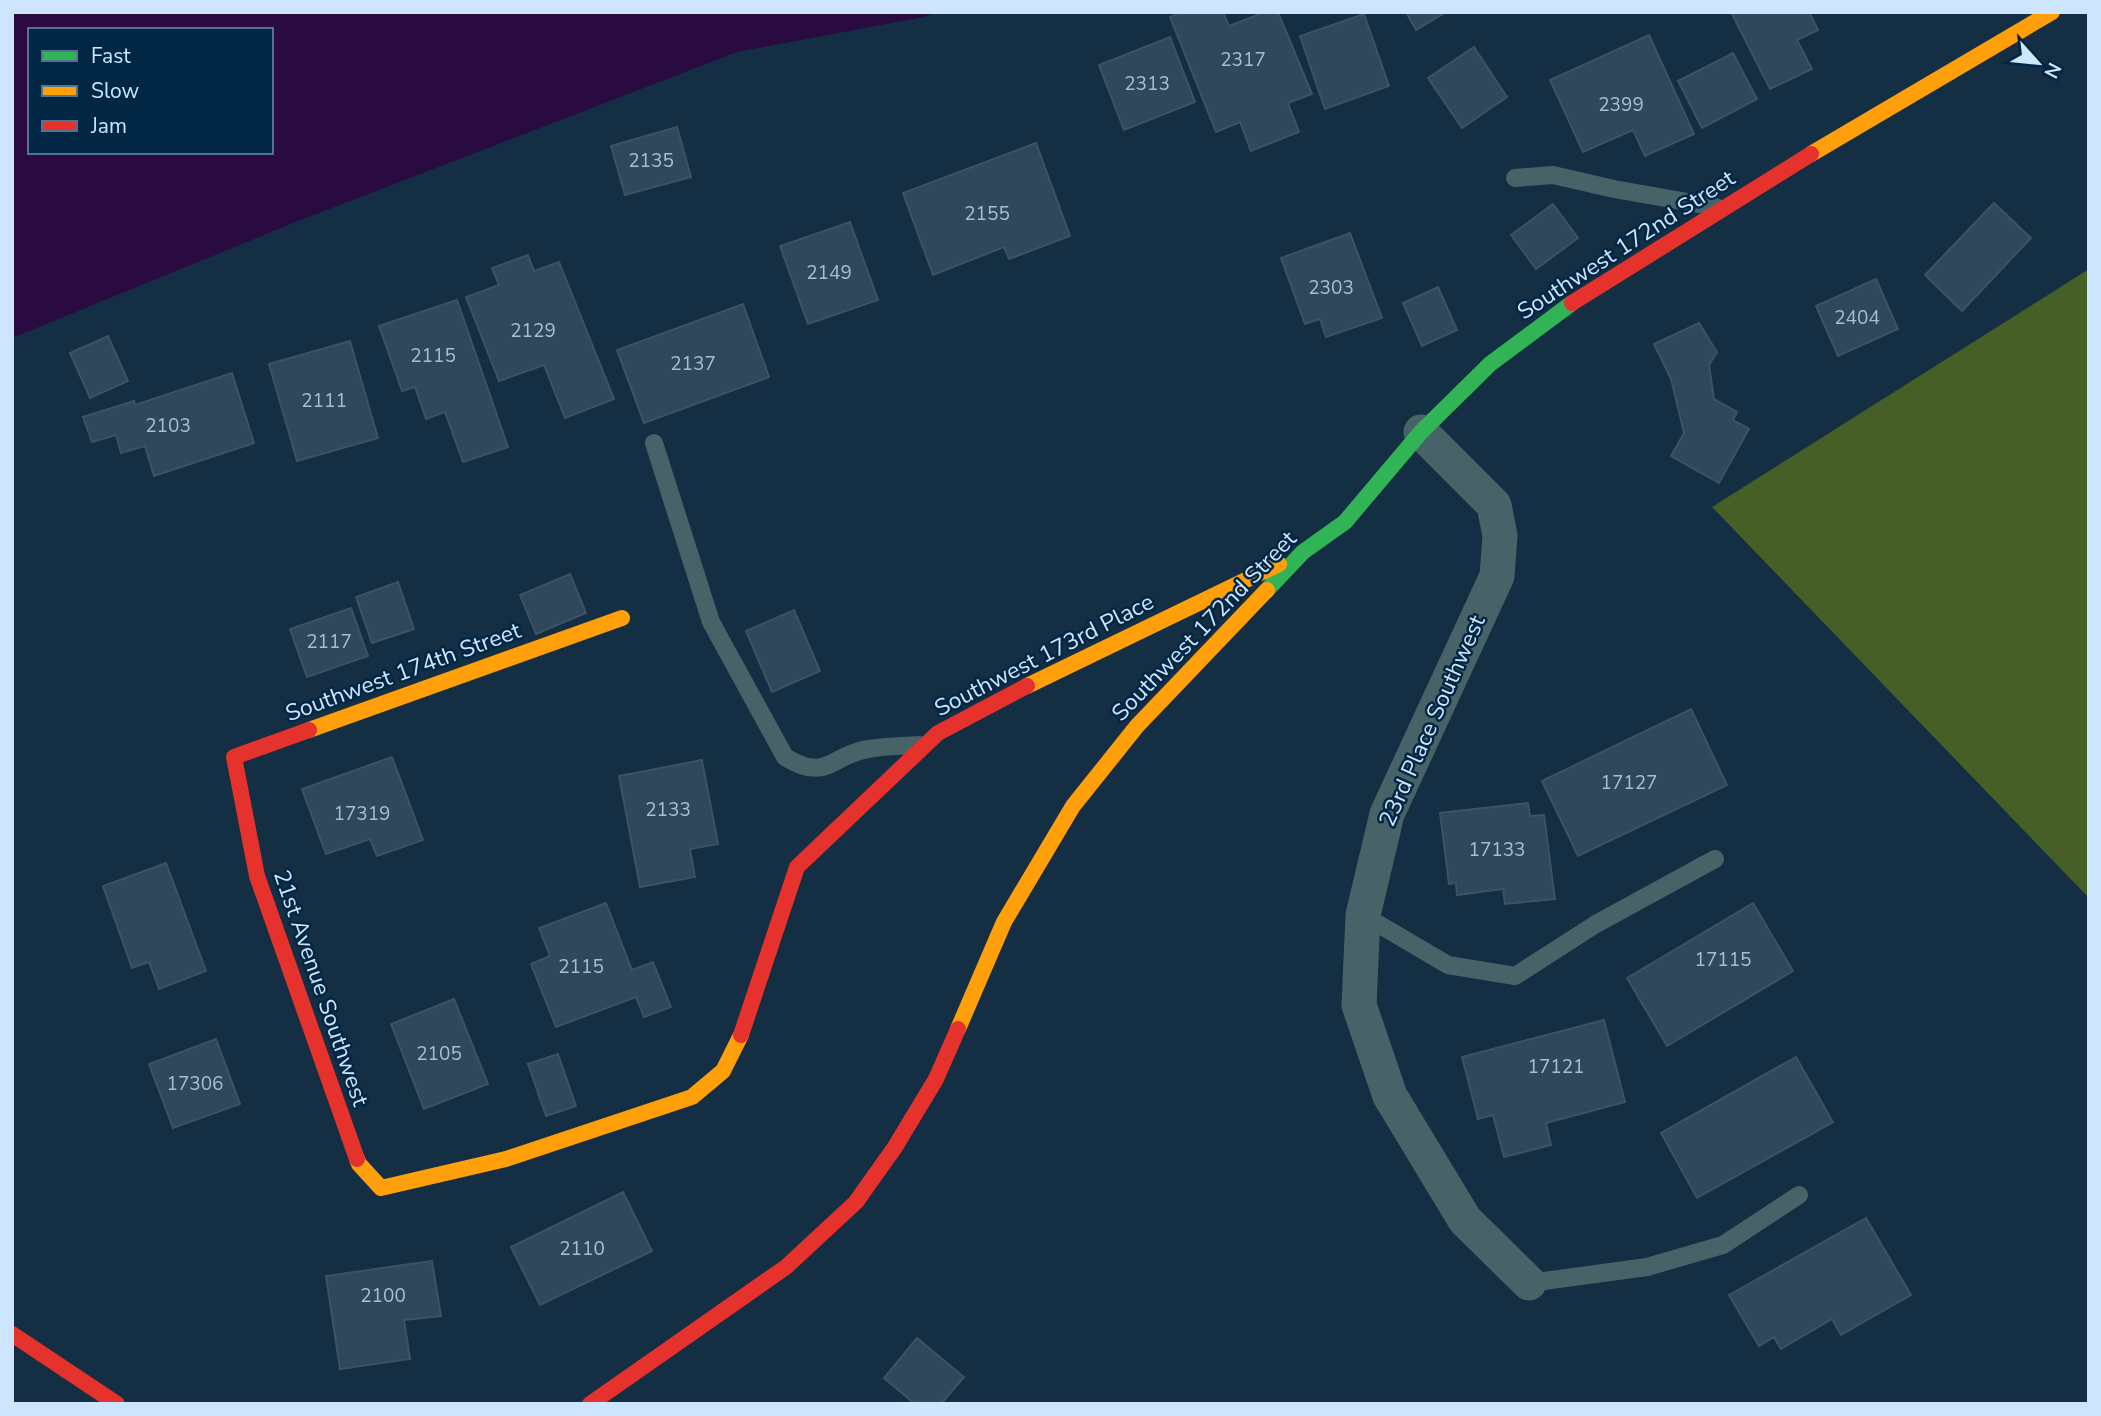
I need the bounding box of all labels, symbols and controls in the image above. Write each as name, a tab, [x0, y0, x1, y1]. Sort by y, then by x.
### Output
legend	[28, 28, 273, 154]
north arrow	[2003, 28, 2073, 98]
text: Fast	[91, 42, 131, 70]
house number: 2317	[1220, 47, 1266, 73]
text: N	[2037, 58, 2067, 83]
house number: 2313	[1124, 71, 1170, 97]
text: Slow	[91, 77, 140, 105]
house number: 2399	[1598, 92, 1644, 118]
text: Jam	[90, 112, 127, 140]
house number: 2135	[628, 148, 674, 174]
street label: Southwest 172nd Street	[1511, 162, 1742, 327]
house number: 2155	[964, 201, 1010, 227]
house number: 2149	[806, 260, 852, 286]
house number: 2303	[1308, 275, 1354, 301]
house number: 2404	[1834, 305, 1880, 331]
house number: 2129	[510, 318, 556, 344]
house number: 2115	[410, 343, 456, 369]
house number: 2137	[670, 351, 716, 377]
house number: 2111	[301, 388, 347, 414]
house number: 2103	[145, 413, 191, 439]
street label: Southwest 172nd Street	[1105, 523, 1304, 728]
street label: Southwest 173rd Place	[929, 586, 1159, 724]
street label: 23rd Place Southwest	[1371, 610, 1493, 832]
street label: Southwest 174th Street	[281, 615, 526, 729]
house number: 2117	[306, 629, 352, 655]
house number: 17127	[1600, 770, 1658, 796]
house number: 2133	[645, 797, 691, 823]
house number: 17319	[333, 801, 391, 827]
house number: 17133	[1468, 837, 1526, 863]
street label: 21st Avenue Southwest	[266, 866, 376, 1111]
house number: 17115	[1694, 947, 1752, 973]
house number: 2115	[558, 954, 604, 980]
house number: 2105	[416, 1041, 462, 1067]
house number: 17121	[1527, 1054, 1585, 1080]
house number: 17306	[166, 1071, 224, 1097]
house number: 2110	[559, 1236, 605, 1262]
house number: 2100	[360, 1283, 406, 1309]

